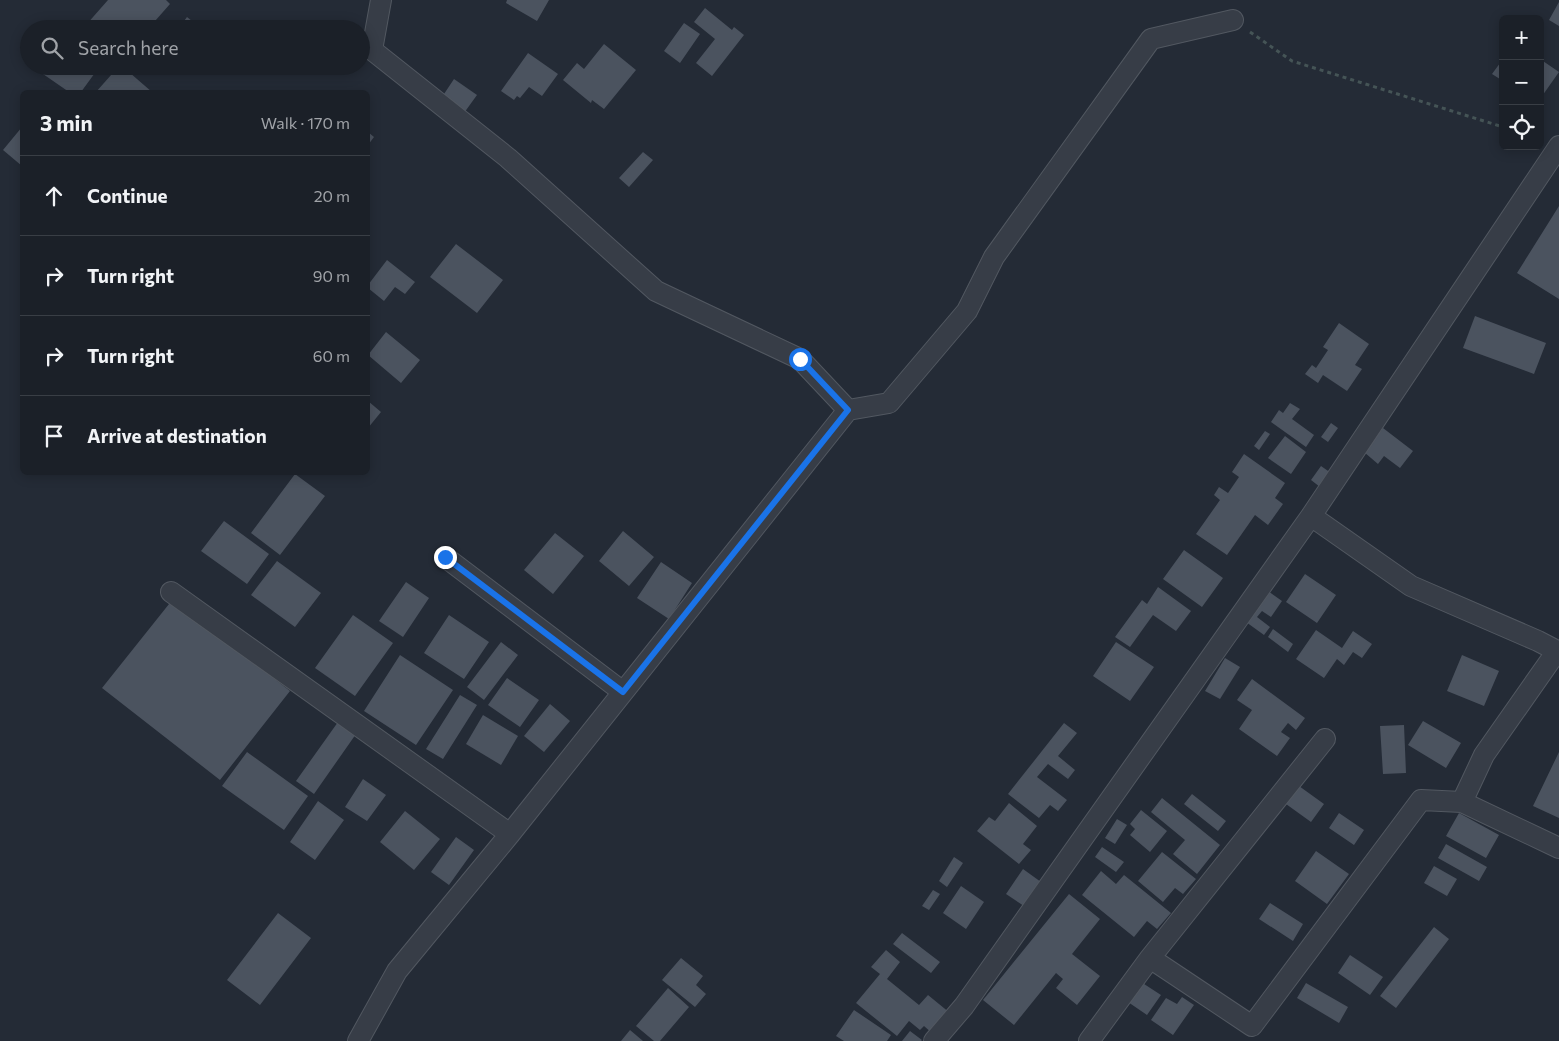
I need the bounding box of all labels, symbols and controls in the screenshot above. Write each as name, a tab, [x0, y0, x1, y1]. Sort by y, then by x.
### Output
map controls	[1499, 15, 1544, 150]
button: +	[1499, 15, 1544, 60]
search box	[20, 20, 370, 75]
icon: search	[38, 34, 66, 62]
text: Search here	[78, 36, 178, 59]
button: −	[1499, 60, 1544, 105]
button: locate	[1499, 105, 1544, 150]
text: 3 min	[40, 110, 93, 135]
text: Walk · 170 m	[261, 113, 350, 132]
icon: ahead	[40, 182, 68, 210]
text: Continue	[87, 184, 167, 207]
text: 20 m	[314, 186, 350, 205]
icon: right	[40, 262, 68, 290]
text: Turn right	[87, 264, 174, 287]
text: 90 m	[313, 266, 350, 285]
icon: right	[40, 342, 68, 370]
text: Turn right	[87, 344, 174, 367]
text: 60 m	[313, 346, 350, 365]
route start	[789, 348, 812, 371]
icon: arrive	[40, 422, 68, 450]
text: Arrive at destination	[87, 424, 267, 447]
route end	[434, 546, 457, 569]

